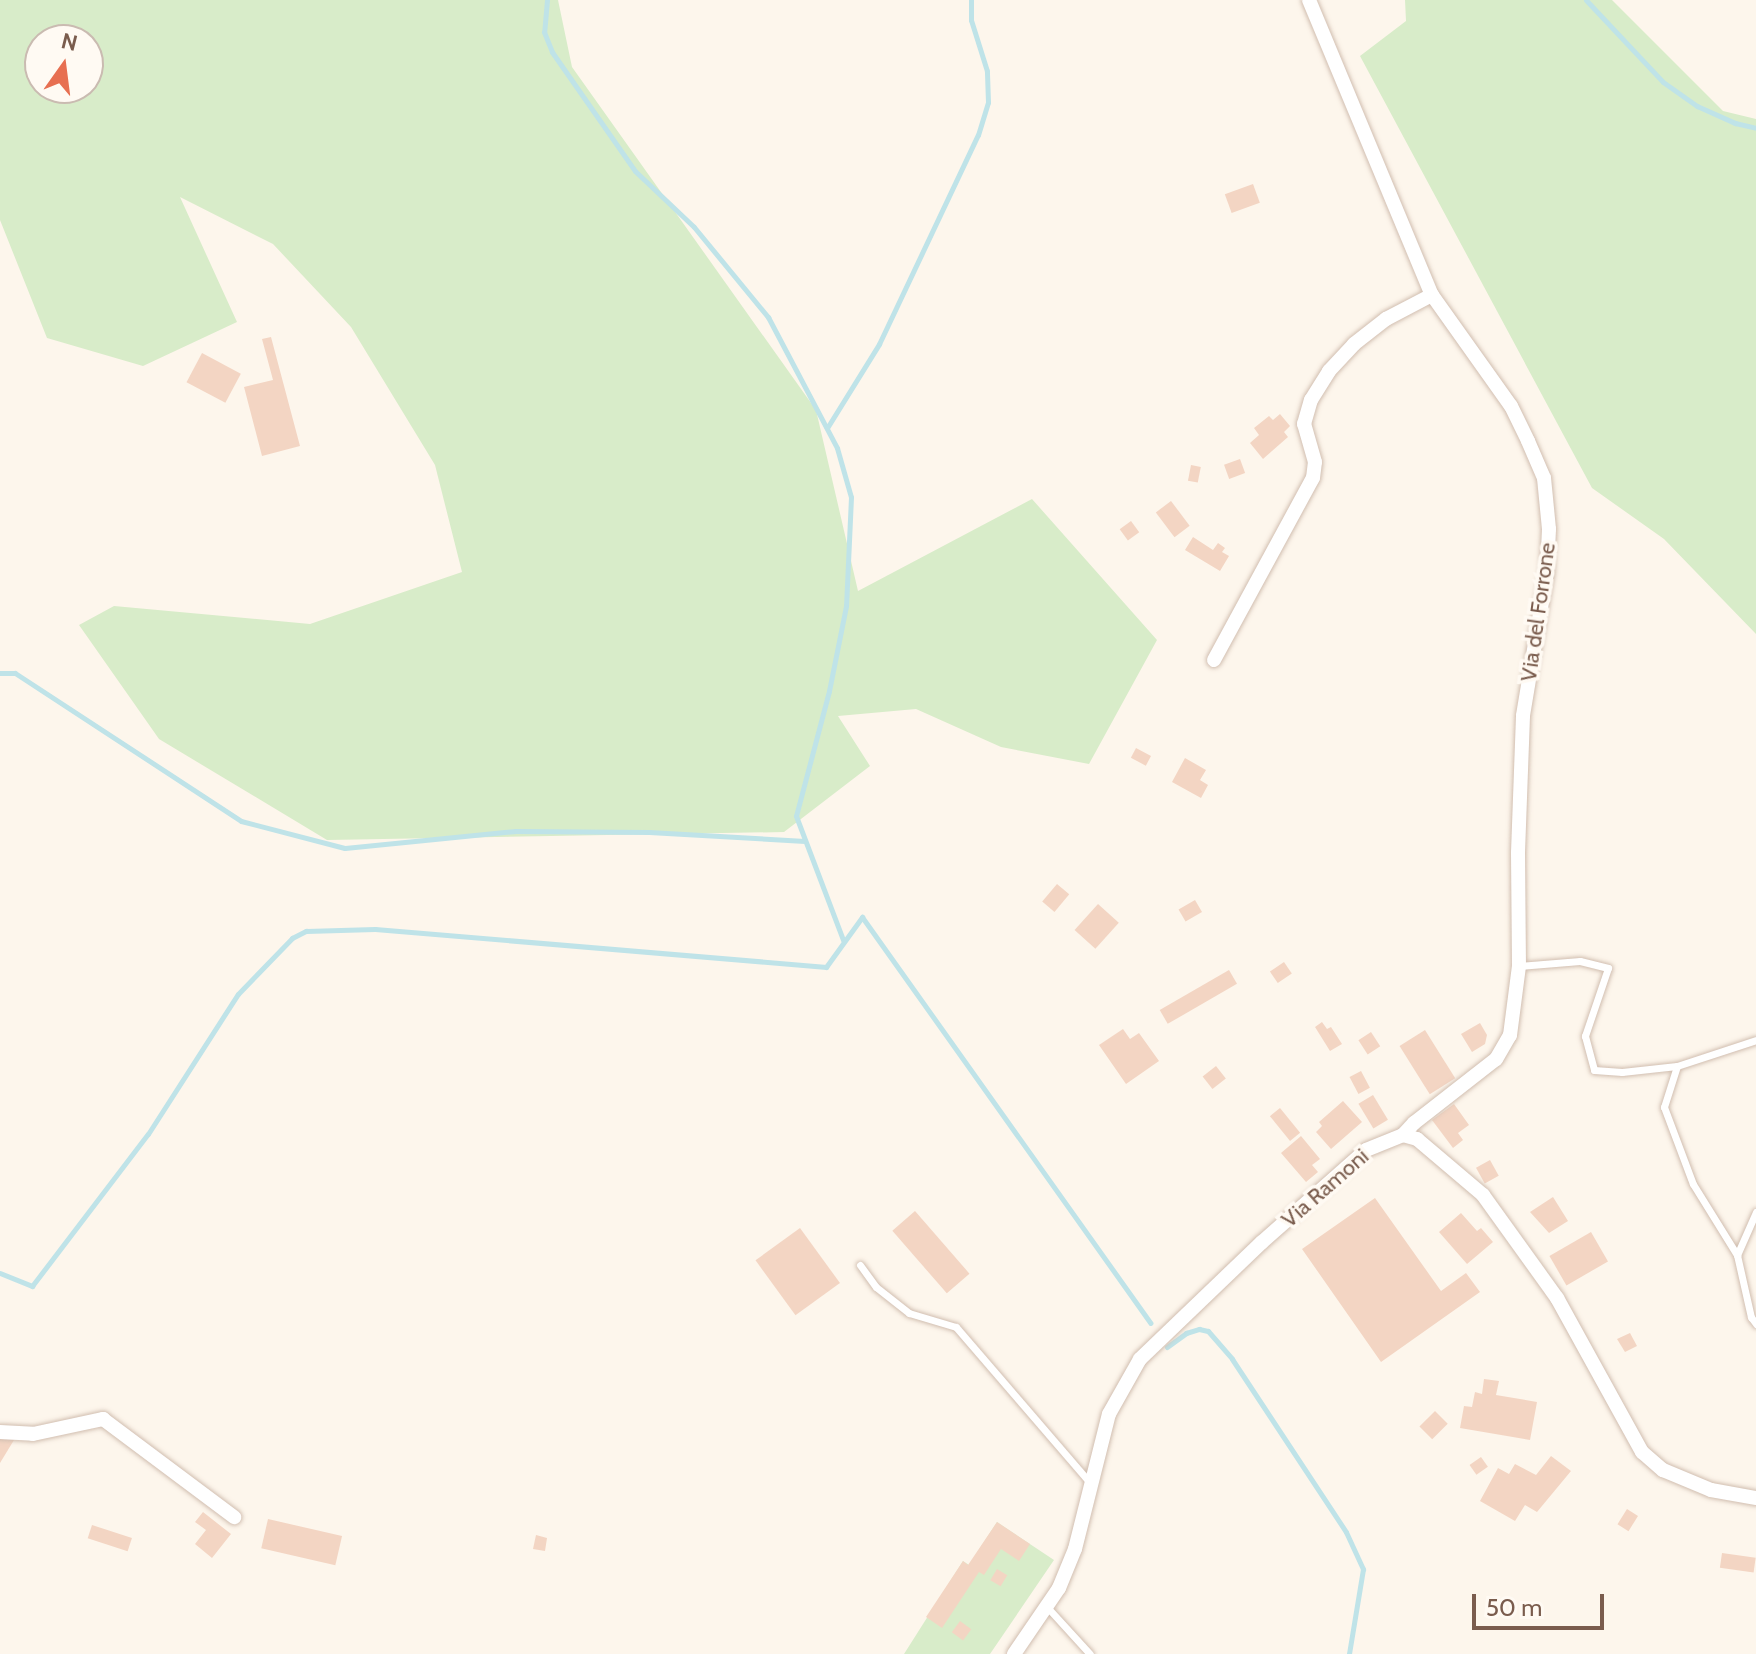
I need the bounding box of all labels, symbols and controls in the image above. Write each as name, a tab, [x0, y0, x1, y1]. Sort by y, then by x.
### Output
north arrow	[24, 24, 104, 104]
text: N	[59, 27, 80, 57]
street label: Via del Forrone	[1515, 541, 1561, 683]
street label: Via Ramoni	[1276, 1143, 1374, 1233]
scale bar	[1476, 1578, 1608, 1628]
text: 50 m	[1486, 1593, 1542, 1622]

